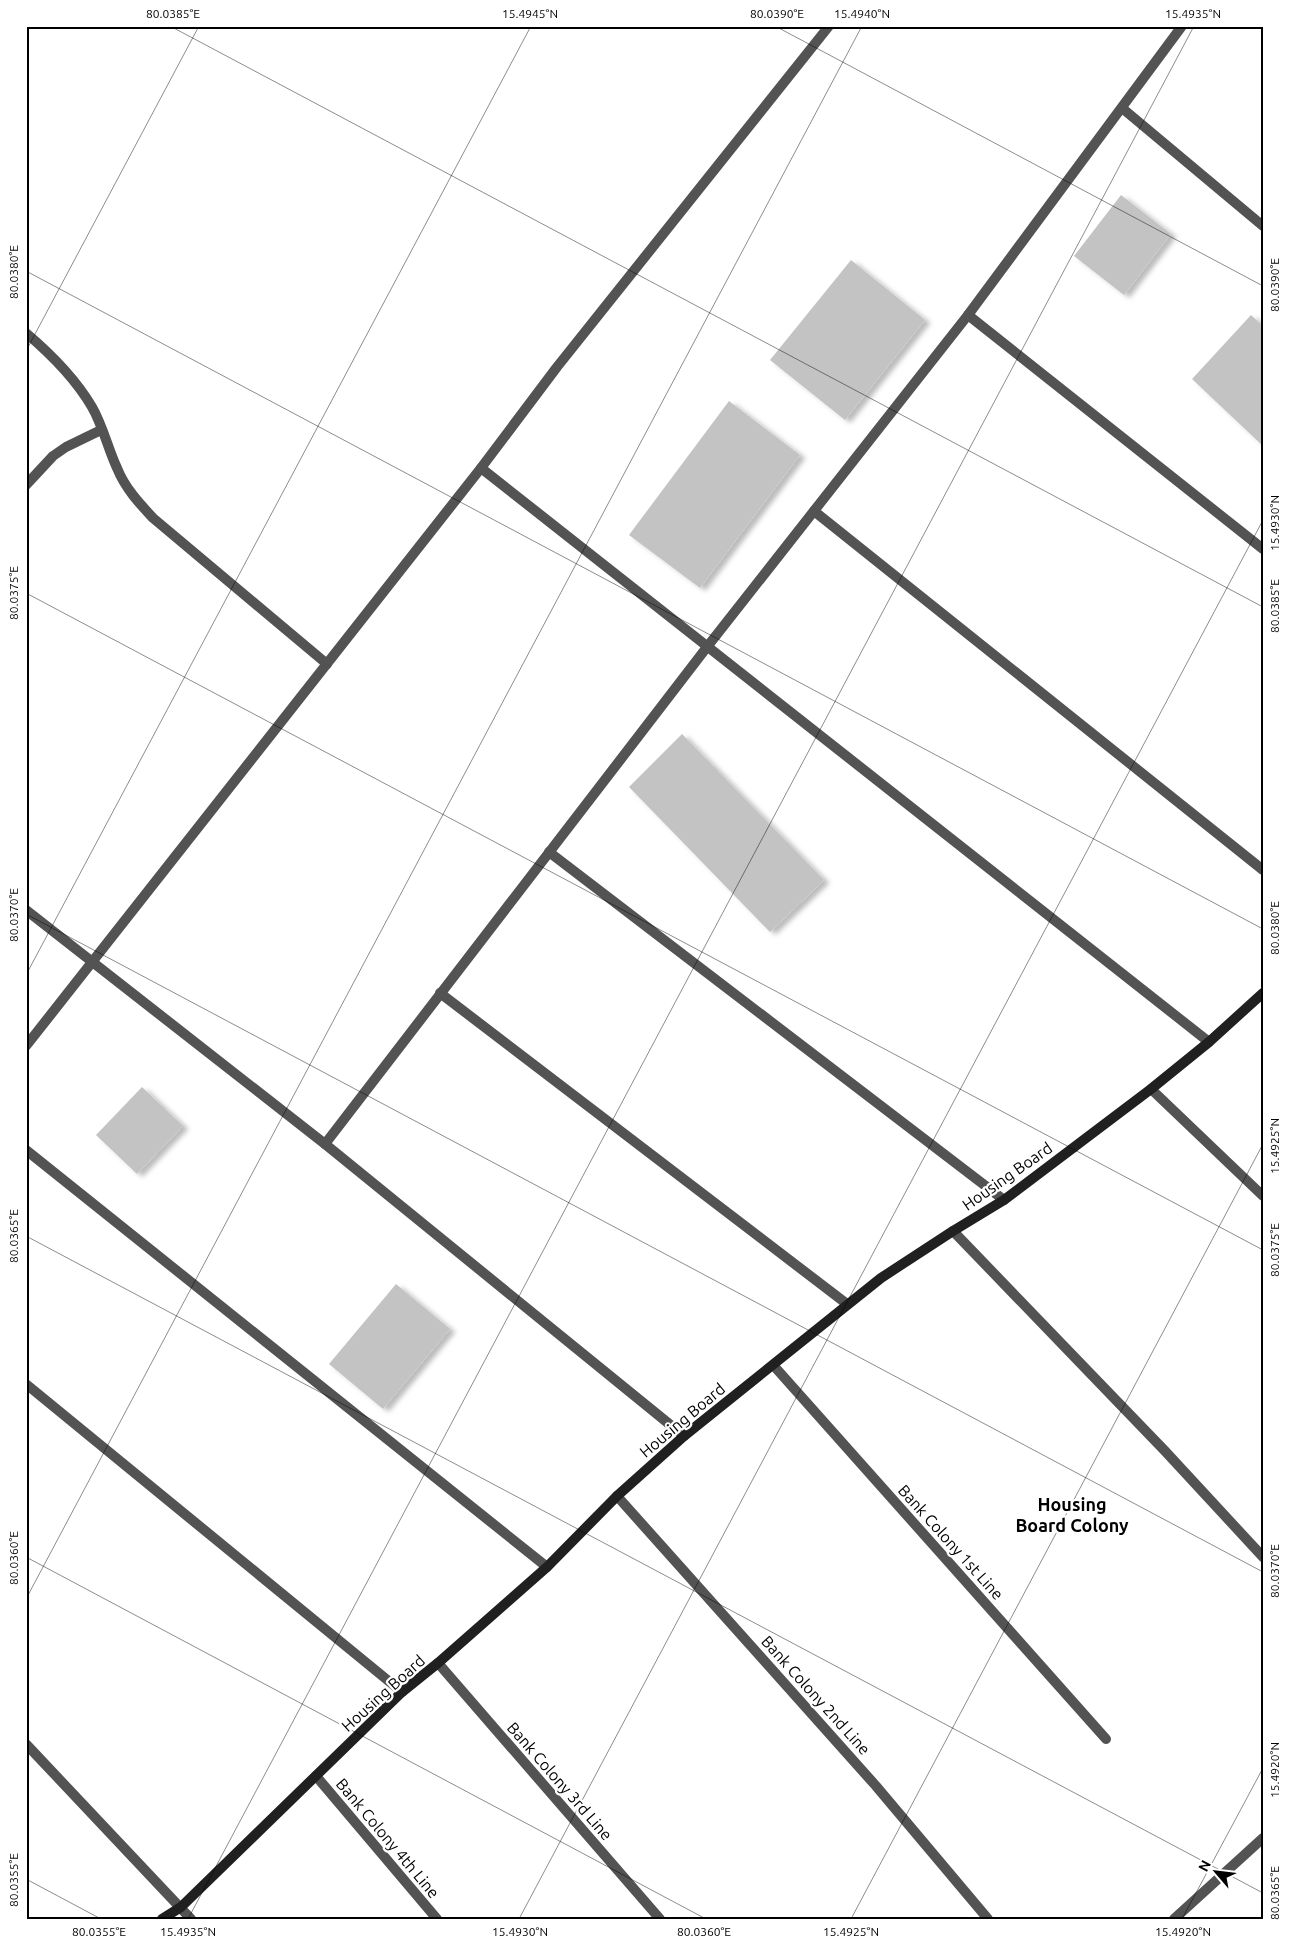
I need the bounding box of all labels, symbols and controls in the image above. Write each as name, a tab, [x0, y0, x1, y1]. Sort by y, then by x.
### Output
text: 80.0385°E	[146, 7, 200, 20]
text: 15.4945°N	[502, 7, 558, 20]
text: 80.0390°E	[750, 7, 804, 20]
text: 15.4940°N	[834, 7, 890, 20]
text: 15.4935°N	[1165, 7, 1221, 20]
text: 80.0380°E	[7, 245, 20, 299]
text: 80.0390°E	[1268, 258, 1281, 312]
text: 15.4930°N	[1268, 495, 1281, 551]
text: 80.0375°E	[7, 566, 20, 620]
text: 80.0385°E	[1268, 579, 1281, 633]
text: 80.0370°E	[7, 888, 20, 942]
text: 80.0380°E	[1268, 901, 1281, 955]
text: 15.4925°N	[1268, 1118, 1281, 1174]
street label: Housing Board	[959, 1138, 1055, 1214]
text: 80.0365°E	[7, 1209, 20, 1263]
text: 80.0375°E	[1268, 1223, 1281, 1277]
street label: Housing Board	[636, 1379, 728, 1461]
street label: Bank Colony 1st Line	[895, 1481, 1007, 1603]
district label: Housing Board Colony	[1015, 1494, 1129, 1535]
text: 80.0360°E	[7, 1531, 20, 1585]
text: 80.0370°E	[1268, 1544, 1281, 1598]
street label: Bank Colony 2nd Line	[758, 1632, 874, 1758]
street label: Housing Board	[338, 1651, 428, 1735]
street label: Bank Colony 3rd Line	[504, 1718, 616, 1844]
text: 15.4920°N	[1268, 1742, 1281, 1798]
street label: Bank Colony 4th Line	[333, 1775, 443, 1901]
north arrow	[1192, 1848, 1242, 1898]
text: 80.0355°E	[7, 1853, 20, 1907]
text: N	[1195, 1858, 1214, 1874]
text: 80.0365°E	[1268, 1866, 1281, 1920]
text: 80.0355°E	[72, 1925, 126, 1938]
text: 15.4935°N	[160, 1925, 216, 1938]
text: 15.4930°N	[492, 1925, 548, 1938]
text: 80.0360°E	[677, 1925, 731, 1938]
text: 15.4925°N	[823, 1925, 879, 1938]
text: 15.4920°N	[1155, 1925, 1211, 1938]

